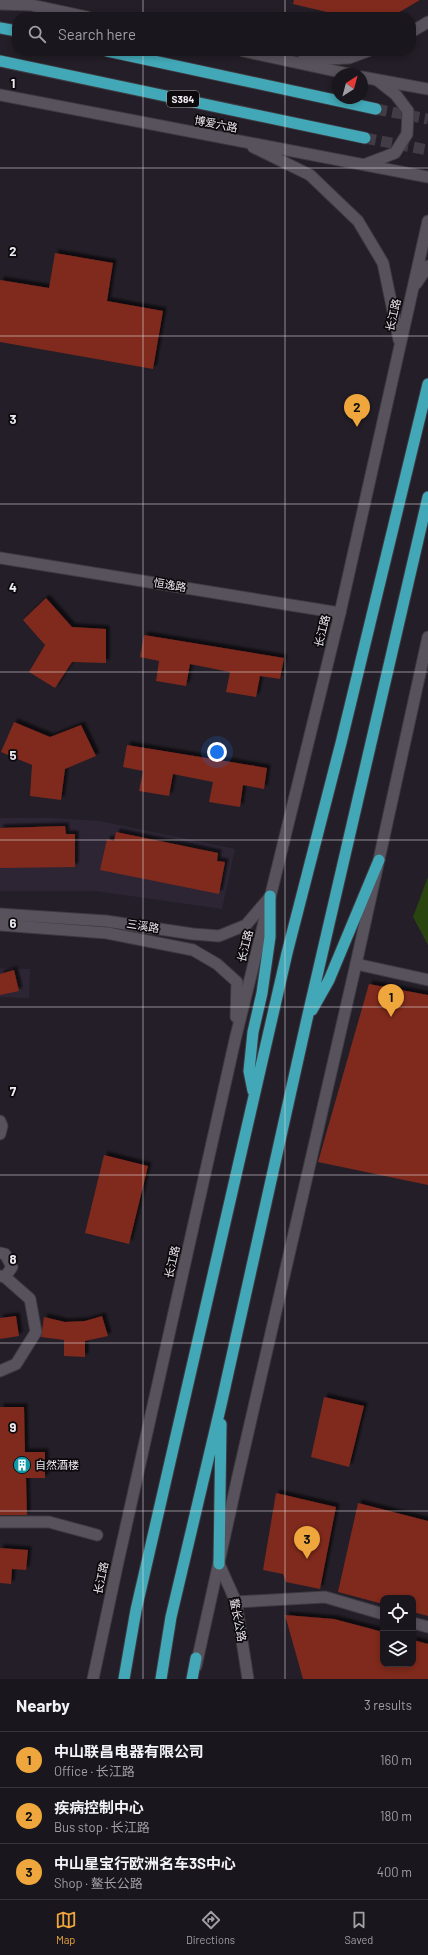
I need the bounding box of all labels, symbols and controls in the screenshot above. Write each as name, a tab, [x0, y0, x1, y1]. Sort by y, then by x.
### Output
search box	[12, 12, 416, 56]
icon: search	[26, 23, 48, 45]
text: Search here	[58, 25, 136, 43]
north arrow	[332, 68, 368, 104]
text: 1	[11, 75, 15, 91]
road number: S384	[167, 91, 199, 107]
street label: 博爱六路	[193, 113, 239, 134]
text: 2	[9, 243, 17, 259]
street label: 长江路	[382, 297, 403, 332]
pin: 2	[344, 394, 370, 427]
text: 3	[9, 411, 17, 427]
street label: 恒逸路	[153, 576, 187, 594]
text: 4	[9, 579, 17, 595]
street label: 长江路	[311, 613, 332, 648]
your location	[207, 742, 227, 762]
text: 5	[9, 747, 17, 763]
text: 6	[10, 915, 17, 931]
street label: 三溪路	[126, 917, 160, 935]
street label: 长江路	[234, 928, 255, 963]
pin: 1	[378, 984, 404, 1017]
text: 7	[10, 1083, 17, 1099]
street label: 长江路	[161, 1244, 182, 1279]
text: 8	[9, 1251, 17, 1267]
text: 9	[10, 1419, 17, 1435]
building icon: 自然酒楼	[12, 1455, 32, 1475]
place label: 自然酒楼	[35, 1458, 79, 1471]
pin: 3	[294, 1526, 320, 1559]
street label: 长江路	[91, 1560, 110, 1595]
map controls	[380, 1595, 416, 1667]
button: locate	[380, 1595, 416, 1631]
street label: 鳌长公路	[228, 1597, 249, 1643]
button: layers	[380, 1631, 416, 1667]
text: Nearby	[16, 1695, 70, 1715]
text: 3 results	[364, 1697, 412, 1713]
text: 中山联昌电器有限公司	[54, 1742, 204, 1760]
text: 1	[27, 1752, 31, 1768]
text: 160 m	[380, 1752, 412, 1768]
text: Office · 长江路	[54, 1763, 135, 1779]
text: 疾病控制中心	[54, 1798, 144, 1816]
text: 2	[25, 1808, 33, 1824]
text: 180 m	[380, 1808, 412, 1824]
text: Bus stop · 长江路	[54, 1819, 150, 1835]
text: 中山星宝行欧洲名车3S中心	[54, 1854, 236, 1872]
text: 3	[25, 1864, 33, 1880]
text: 400 m	[377, 1864, 412, 1880]
text: Shop · 鳌长公路	[54, 1875, 143, 1891]
tab: Map	[55, 1909, 77, 1946]
tab: Directions	[186, 1909, 235, 1946]
tab: Saved	[344, 1909, 373, 1946]

